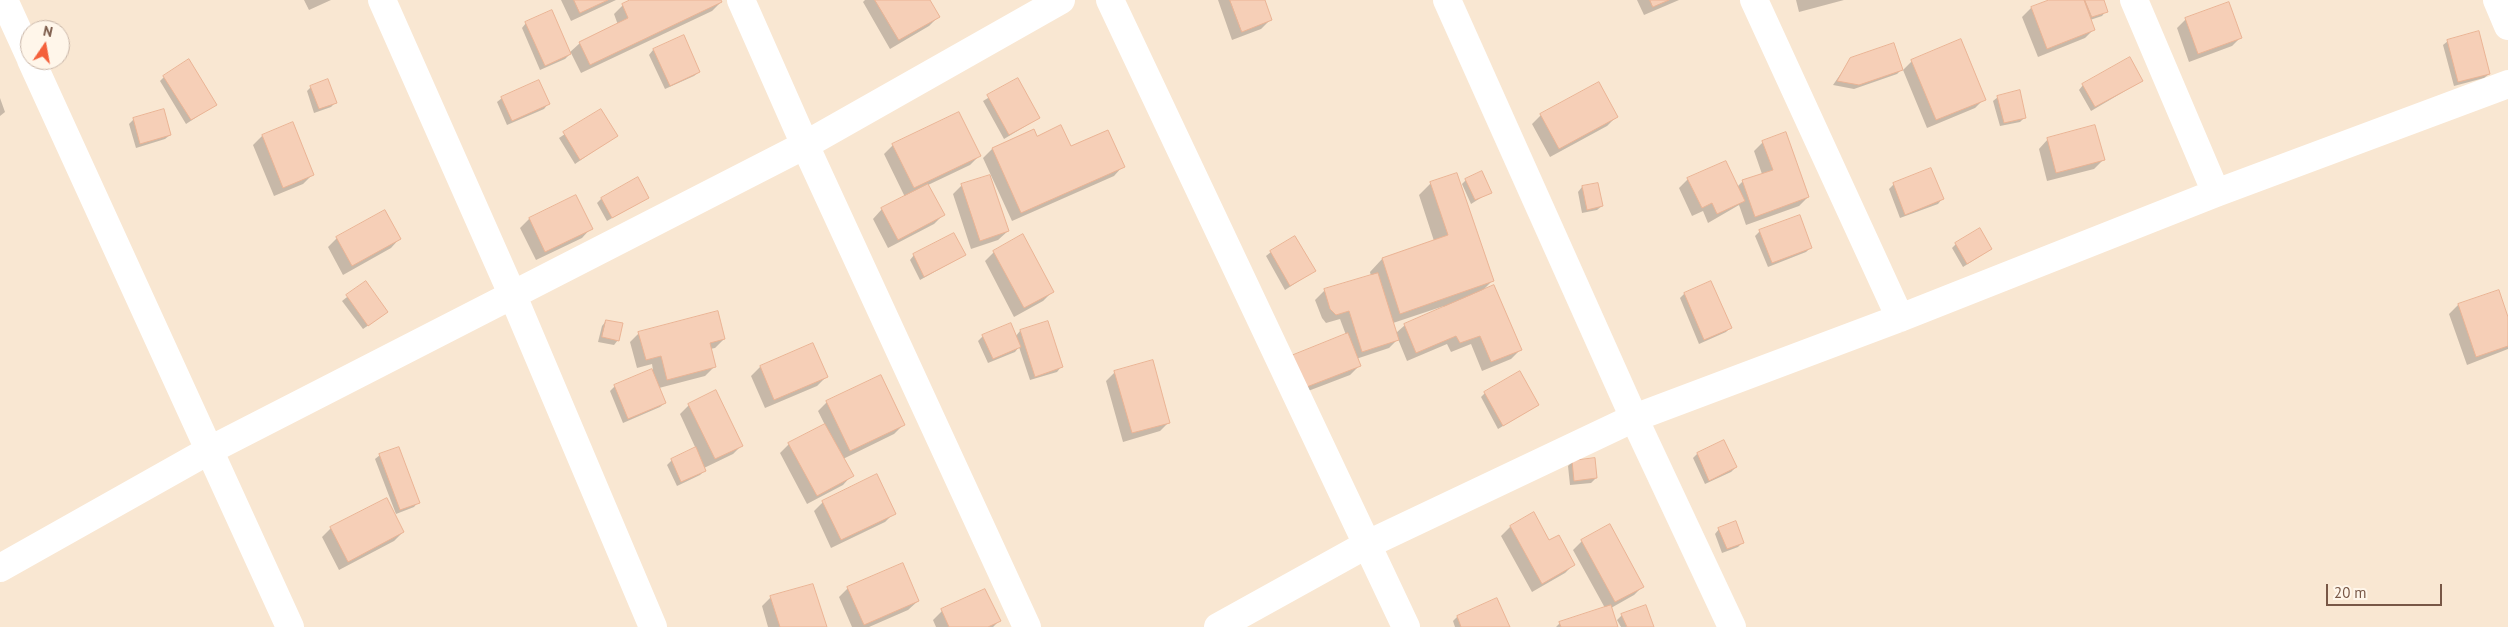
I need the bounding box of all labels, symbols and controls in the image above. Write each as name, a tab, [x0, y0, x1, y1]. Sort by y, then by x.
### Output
north arrow	[20, 20, 70, 70]
text: N	[42, 22, 54, 41]
scale bar	[2328, 574, 2444, 606]
text: 20 m	[2334, 583, 2367, 602]

